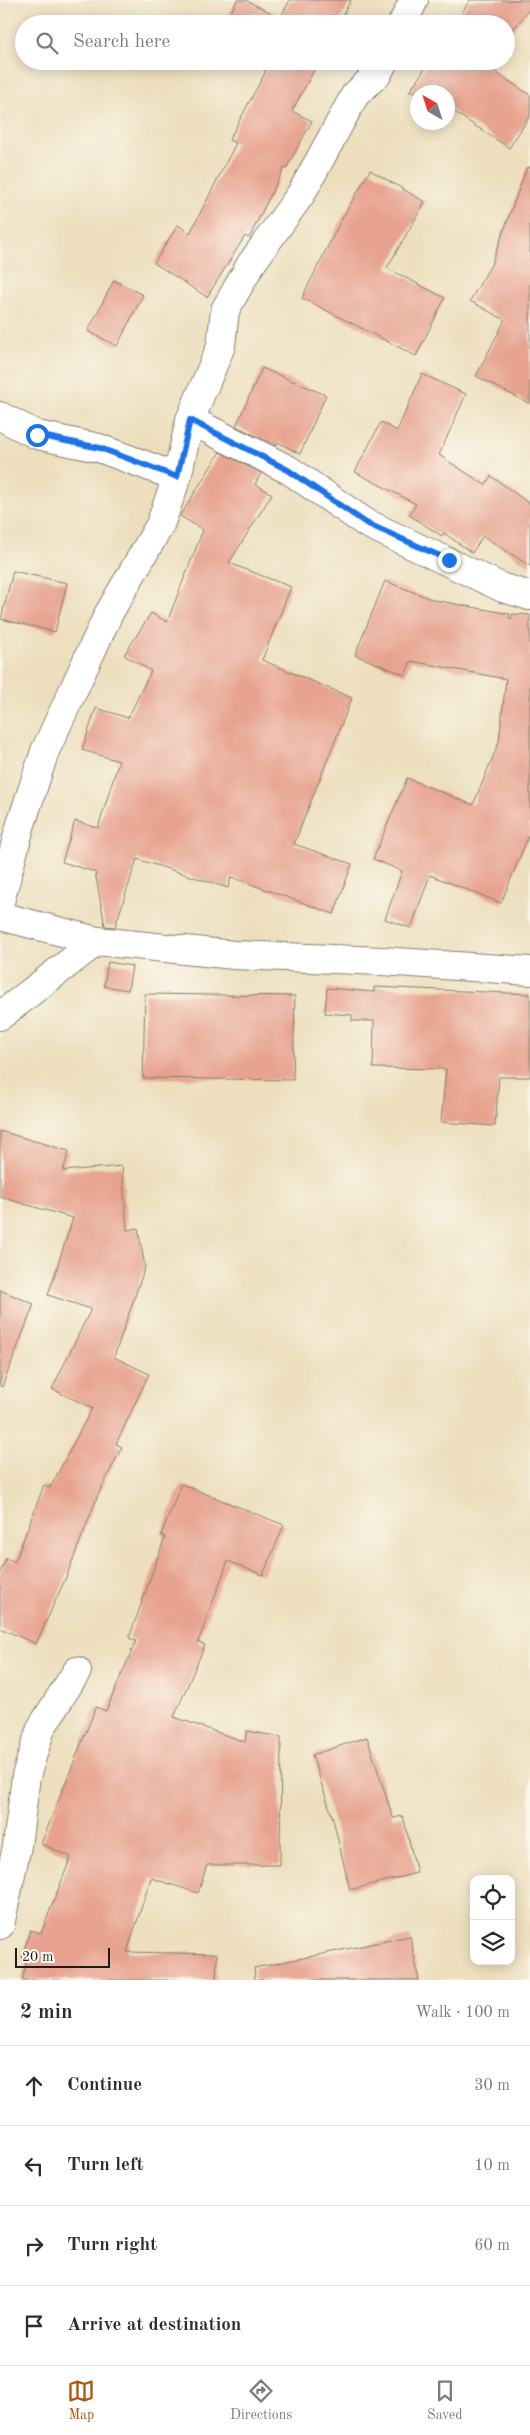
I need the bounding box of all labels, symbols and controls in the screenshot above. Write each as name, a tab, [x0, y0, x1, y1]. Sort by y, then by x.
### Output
search box	[15, 15, 515, 70]
icon: search	[33, 29, 61, 57]
text: Search here	[73, 33, 170, 52]
north arrow	[410, 85, 455, 130]
route start	[26, 424, 49, 447]
route end	[438, 549, 461, 572]
map controls	[470, 1875, 515, 1965]
button: locate	[470, 1875, 515, 1920]
button: layers	[470, 1920, 515, 1965]
scale bar	[15, 1945, 110, 1968]
text: 20 m	[22, 1950, 53, 1964]
text: 2 min	[20, 2002, 73, 2023]
text: Walk · 100 m	[415, 2005, 510, 2021]
icon: ahead	[20, 2072, 48, 2100]
text: Continue	[67, 2076, 142, 2095]
text: 30 m	[474, 2078, 510, 2094]
icon: left	[20, 2152, 48, 2180]
text: Turn left	[67, 2156, 144, 2175]
text: 10 m	[474, 2158, 510, 2174]
icon: right	[20, 2232, 48, 2260]
text: Turn right	[67, 2236, 157, 2255]
text: 60 m	[474, 2238, 510, 2254]
icon: arrive	[20, 2312, 48, 2340]
text: Arrive at destination	[67, 2316, 241, 2335]
tab: Map	[67, 2377, 95, 2424]
tab: Directions	[230, 2377, 292, 2424]
tab: Saved	[427, 2377, 463, 2424]

